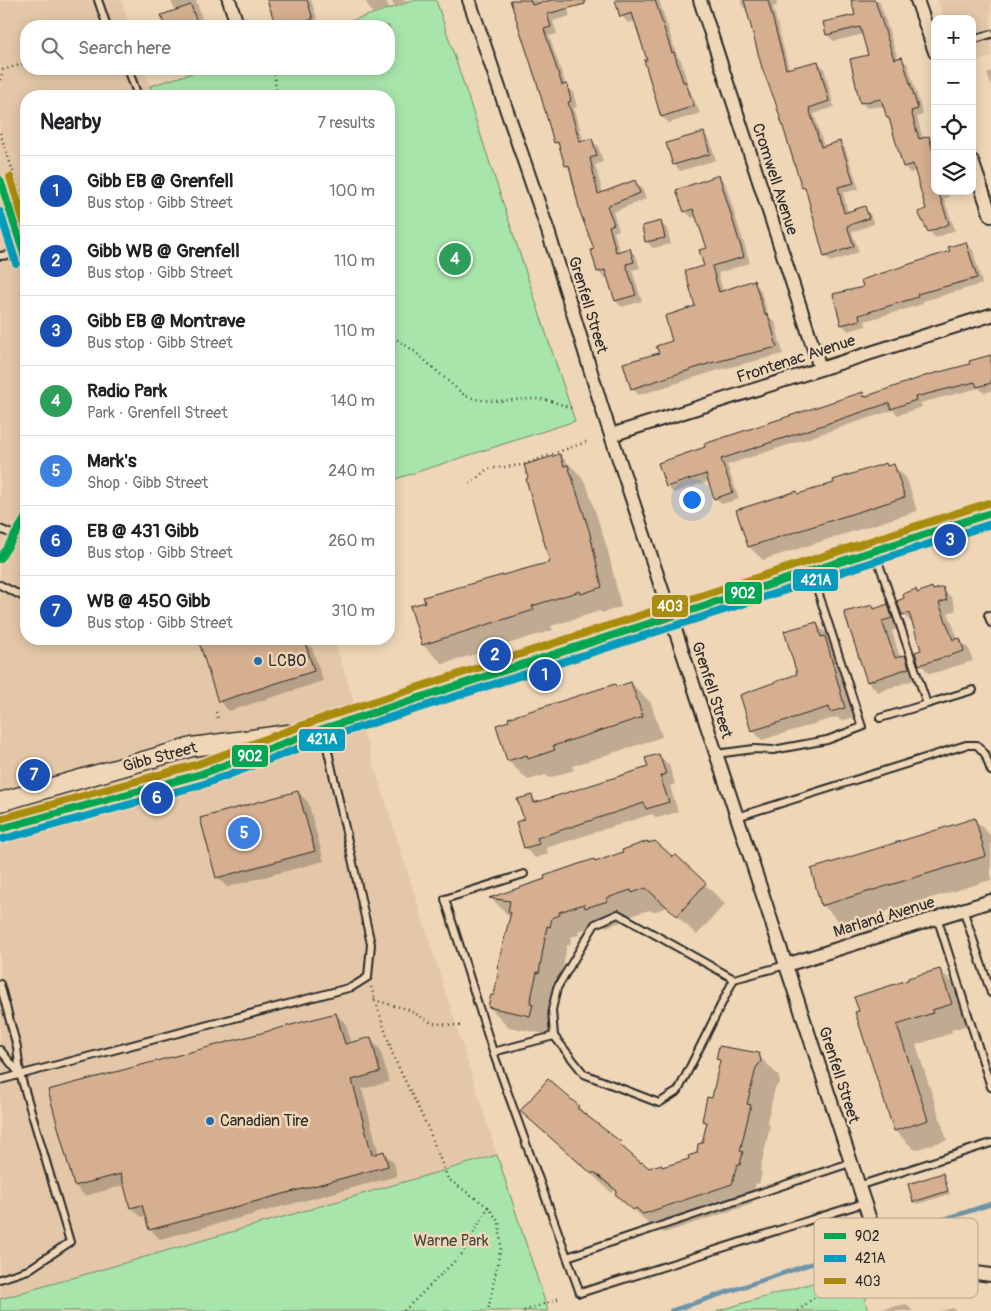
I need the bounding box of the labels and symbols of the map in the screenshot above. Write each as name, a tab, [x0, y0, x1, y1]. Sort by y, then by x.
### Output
street label: Cromwell Avenue	[747, 120, 803, 238]
pin: 4	[439, 240, 471, 278]
street label: Grenfell Street	[564, 254, 612, 357]
street label: Frontenac Avenue	[734, 330, 858, 388]
your location	[679, 487, 705, 513]
pin: 3	[934, 521, 966, 559]
line badge: 421A	[792, 568, 839, 592]
text: 421A	[801, 572, 831, 589]
line badge: 902	[724, 581, 763, 605]
text: 902	[731, 585, 755, 602]
line badge: 403	[651, 594, 689, 618]
text: 403	[657, 598, 683, 615]
pin: 2	[479, 636, 511, 674]
street label: Grenfell Street	[687, 639, 737, 741]
place label: LCBO	[268, 651, 306, 671]
marker: LCBO	[252, 655, 264, 667]
pin: 1	[529, 656, 561, 694]
line badge: 421A	[298, 728, 346, 752]
text: 421A	[307, 731, 337, 748]
street label: Gibb Street	[121, 737, 200, 777]
line badge: 902	[231, 744, 269, 768]
text: 902	[238, 748, 262, 765]
pin: 7	[18, 756, 50, 794]
pin: 6	[141, 779, 173, 817]
pin: 5	[228, 814, 260, 852]
street label: Marland Avenue	[831, 892, 937, 942]
street label: Grenfell Street	[814, 1024, 864, 1126]
place label: Canadian Tire	[220, 1111, 309, 1131]
marker: Canadian Tire	[204, 1115, 216, 1127]
legend	[814, 1218, 978, 1298]
text: 902	[855, 1228, 880, 1245]
park label: Warne Park	[413, 1231, 489, 1251]
text: 421A	[855, 1250, 886, 1267]
text: 403	[855, 1273, 881, 1290]

